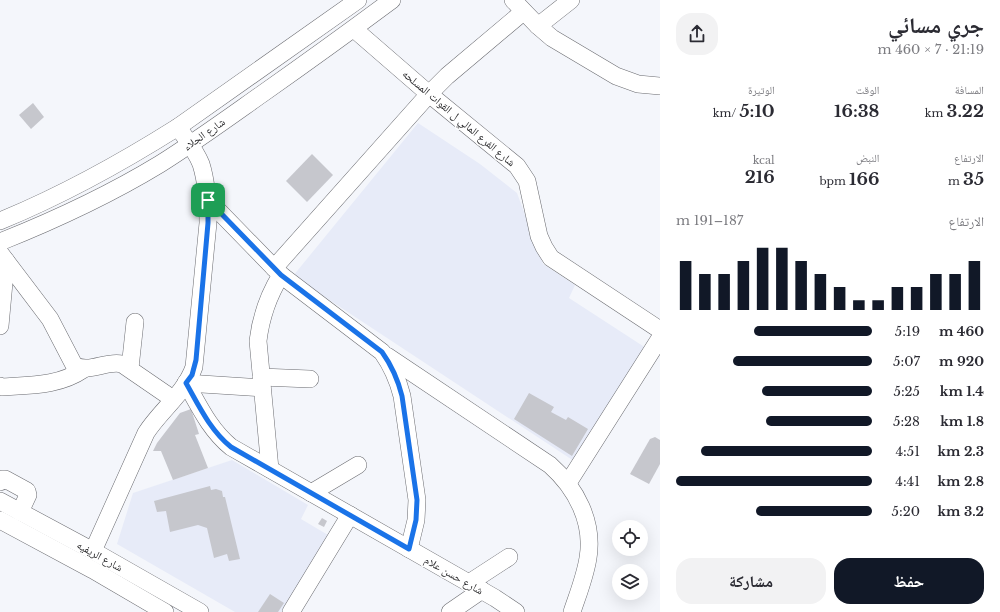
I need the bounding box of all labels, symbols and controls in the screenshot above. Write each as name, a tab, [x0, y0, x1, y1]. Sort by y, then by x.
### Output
text: جري مسائي	[888, 12, 984, 39]
button: share	[676, 13, 718, 55]
text: 21:19 · 7 × 460 m	[877, 41, 984, 58]
street label: شارع الفرع المالي ل القوات المسلحه	[399, 67, 518, 171]
text: الوتيرة	[748, 83, 775, 97]
text: الوقت	[856, 83, 879, 97]
text: المسافة	[955, 83, 984, 97]
text: 5:10	[739, 101, 775, 122]
text: 16:38	[834, 101, 879, 122]
text: 3.22	[947, 101, 984, 122]
text: /km	[713, 106, 739, 120]
text: km	[925, 106, 947, 120]
street label: شارع الجلاء	[180, 115, 228, 153]
text: النبض	[856, 151, 879, 165]
text: الارتفاع	[954, 151, 984, 165]
text: kcal	[753, 153, 775, 167]
text: 216	[745, 167, 775, 188]
text: 166	[849, 169, 879, 190]
text: 35	[963, 169, 984, 190]
text: bpm	[819, 174, 849, 188]
text: m	[948, 174, 963, 188]
pin	[191, 183, 225, 217]
icon: arrive	[197, 189, 219, 211]
text: 187–191 m	[676, 212, 743, 229]
text: الارتفاع	[949, 213, 984, 230]
text: 5:19	[895, 323, 920, 340]
text: 460 m	[939, 323, 984, 340]
text: 5:07	[893, 353, 920, 370]
text: 920 m	[939, 353, 984, 370]
text: 5:25	[894, 383, 920, 400]
text: 1.4 km	[940, 383, 984, 400]
text: 5:28	[893, 413, 920, 430]
text: 1.8 km	[940, 413, 984, 430]
text: 4:51	[896, 443, 920, 460]
text: 2.3 km	[937, 443, 984, 460]
text: 4:41	[895, 473, 920, 490]
text: 2.8 km	[937, 473, 984, 490]
text: 5:20	[892, 503, 920, 520]
text: 3.2 km	[937, 503, 984, 520]
map controls	[612, 520, 648, 600]
button: locate	[612, 520, 648, 556]
street label: شارع الريفيه	[75, 538, 125, 574]
street label: شارع حسن علام	[422, 553, 486, 597]
button: مشاركة	[676, 558, 826, 604]
button: حفظ	[834, 558, 984, 604]
button: layers	[612, 564, 648, 600]

